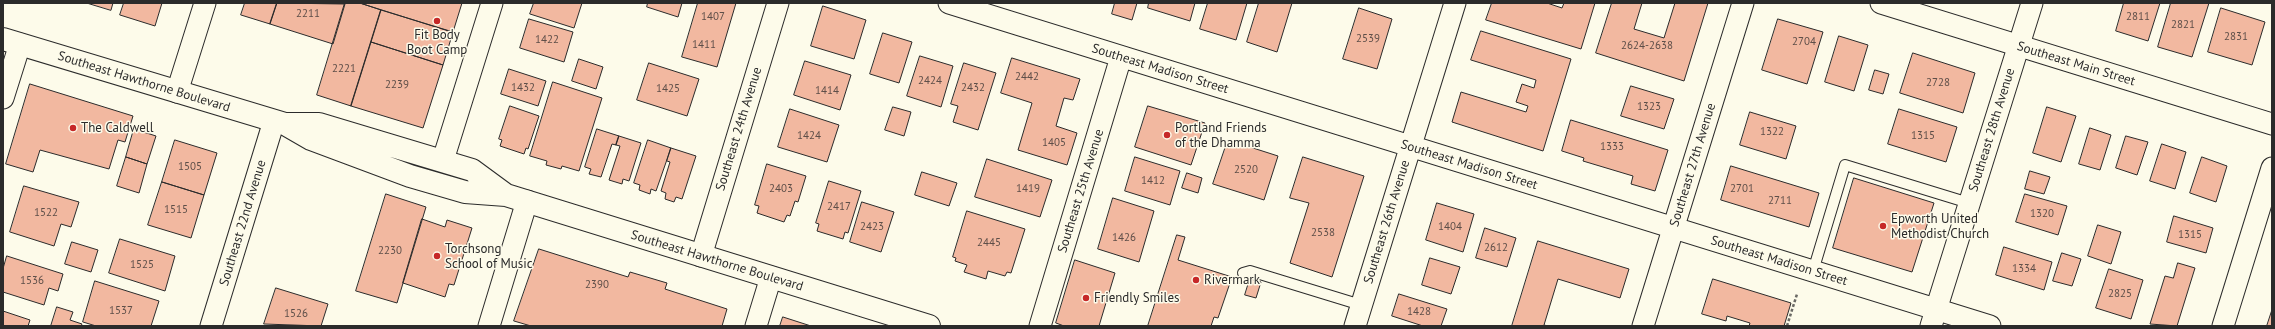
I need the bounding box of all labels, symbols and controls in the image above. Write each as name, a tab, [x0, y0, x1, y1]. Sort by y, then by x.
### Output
house number: 2211	[296, 7, 320, 21]
house number: 1407	[701, 10, 725, 24]
house number: 2811	[2126, 10, 2150, 24]
marker: Fit Body Boot Camp	[432, 16, 442, 26]
house number: 2821	[2171, 18, 2195, 32]
place label: Fit Body Boot Camp	[407, 27, 467, 58]
house number: 2831	[2224, 30, 2248, 44]
house number: 2539	[1356, 32, 1380, 46]
house number: 1422	[535, 33, 559, 47]
house number: 2704	[1792, 35, 1816, 49]
house number: 1411	[692, 38, 716, 52]
house number: 2624-2638	[1621, 39, 1673, 53]
street label: Southeast Main Street	[2015, 39, 2137, 89]
street label: Southeast Madison Street	[1090, 41, 1230, 97]
street label: Southeast Hawthorne Boulevard	[56, 48, 232, 116]
house number: 2221	[332, 62, 356, 76]
street label: Southeast 24th Avenue	[713, 65, 765, 193]
street label: Southeast 28th Avenue	[1966, 66, 2018, 194]
house number: 2442	[1015, 70, 1039, 84]
house number: 2424	[918, 74, 942, 88]
house number: 2728	[1926, 76, 1950, 90]
house number: 2239	[385, 78, 409, 92]
house number: 1432	[511, 81, 535, 95]
house number: 2432	[961, 81, 985, 95]
house number: 1425	[656, 82, 680, 96]
house number: 1414	[815, 84, 839, 98]
house number: 1323	[1637, 100, 1661, 114]
street label: Southeast 27th Avenue	[1667, 101, 1719, 229]
place label: The Caldwell	[81, 120, 153, 136]
place label: Portland Friends of the Dhamma	[1175, 120, 1267, 151]
marker: The Caldwell	[68, 123, 78, 133]
house number: 1322	[1760, 125, 1784, 139]
street label: Southeast 25th Avenue	[1055, 127, 1107, 255]
house number: 1424	[797, 129, 821, 143]
house number: 1315	[1911, 129, 1935, 143]
marker: Portland Friends of the Dhamma	[1162, 130, 1172, 140]
house number: 1405	[1042, 136, 1066, 150]
street label: Southeast Madison Street	[1399, 137, 1539, 193]
house number: 1333	[1600, 140, 1624, 154]
street label: Southeast 22nd Avenue	[216, 158, 270, 288]
street label: Southeast 26th Avenue	[1361, 158, 1413, 286]
house number: 1505	[178, 160, 202, 174]
house number: 2520	[1234, 163, 1258, 177]
house number: 1412	[1141, 174, 1165, 188]
house number: 2403	[769, 182, 793, 196]
house number: 1419	[1016, 182, 1040, 196]
house number: 2701	[1730, 182, 1754, 196]
house number: 2711	[1768, 194, 1792, 208]
house number: 2417	[827, 200, 851, 214]
house number: 1515	[164, 203, 188, 217]
house number: 1522	[34, 206, 58, 220]
house number: 1320	[2030, 207, 2054, 221]
place label: Epworth United Methodist Church	[1891, 211, 1989, 242]
house number: 2423	[860, 220, 884, 234]
house number: 1404	[1438, 220, 1462, 234]
marker: Epworth United Methodist Church	[1878, 221, 1888, 231]
house number: 2538	[1311, 226, 1335, 240]
street label: Southeast Hawthorne Boulevard	[629, 227, 805, 295]
house number: 1315	[2178, 228, 2202, 242]
house number: 1426	[1112, 231, 1136, 245]
street label: Southeast Madison Street	[1709, 233, 1849, 289]
house number: 2445	[977, 236, 1001, 250]
place label: Torchsong School of Music	[445, 241, 533, 272]
house number: 2612	[1484, 241, 1508, 255]
house number: 2230	[378, 244, 402, 258]
marker: Torchsong School of Music	[432, 251, 442, 261]
house number: 1525	[130, 258, 154, 272]
house number: 1334	[2012, 262, 2036, 276]
place label: Rivermark	[1204, 272, 1260, 288]
house number: 1536	[20, 274, 44, 288]
marker: Rivermark	[1191, 275, 1201, 285]
house number: 2390	[585, 278, 609, 292]
house number: 2825	[2108, 287, 2132, 301]
place label: Friendly Smiles	[1094, 290, 1179, 306]
marker: Friendly Smiles	[1081, 293, 1091, 303]
house number: 1537	[109, 304, 133, 318]
house number: 1428	[1407, 305, 1431, 319]
house number: 1526	[284, 307, 308, 321]

